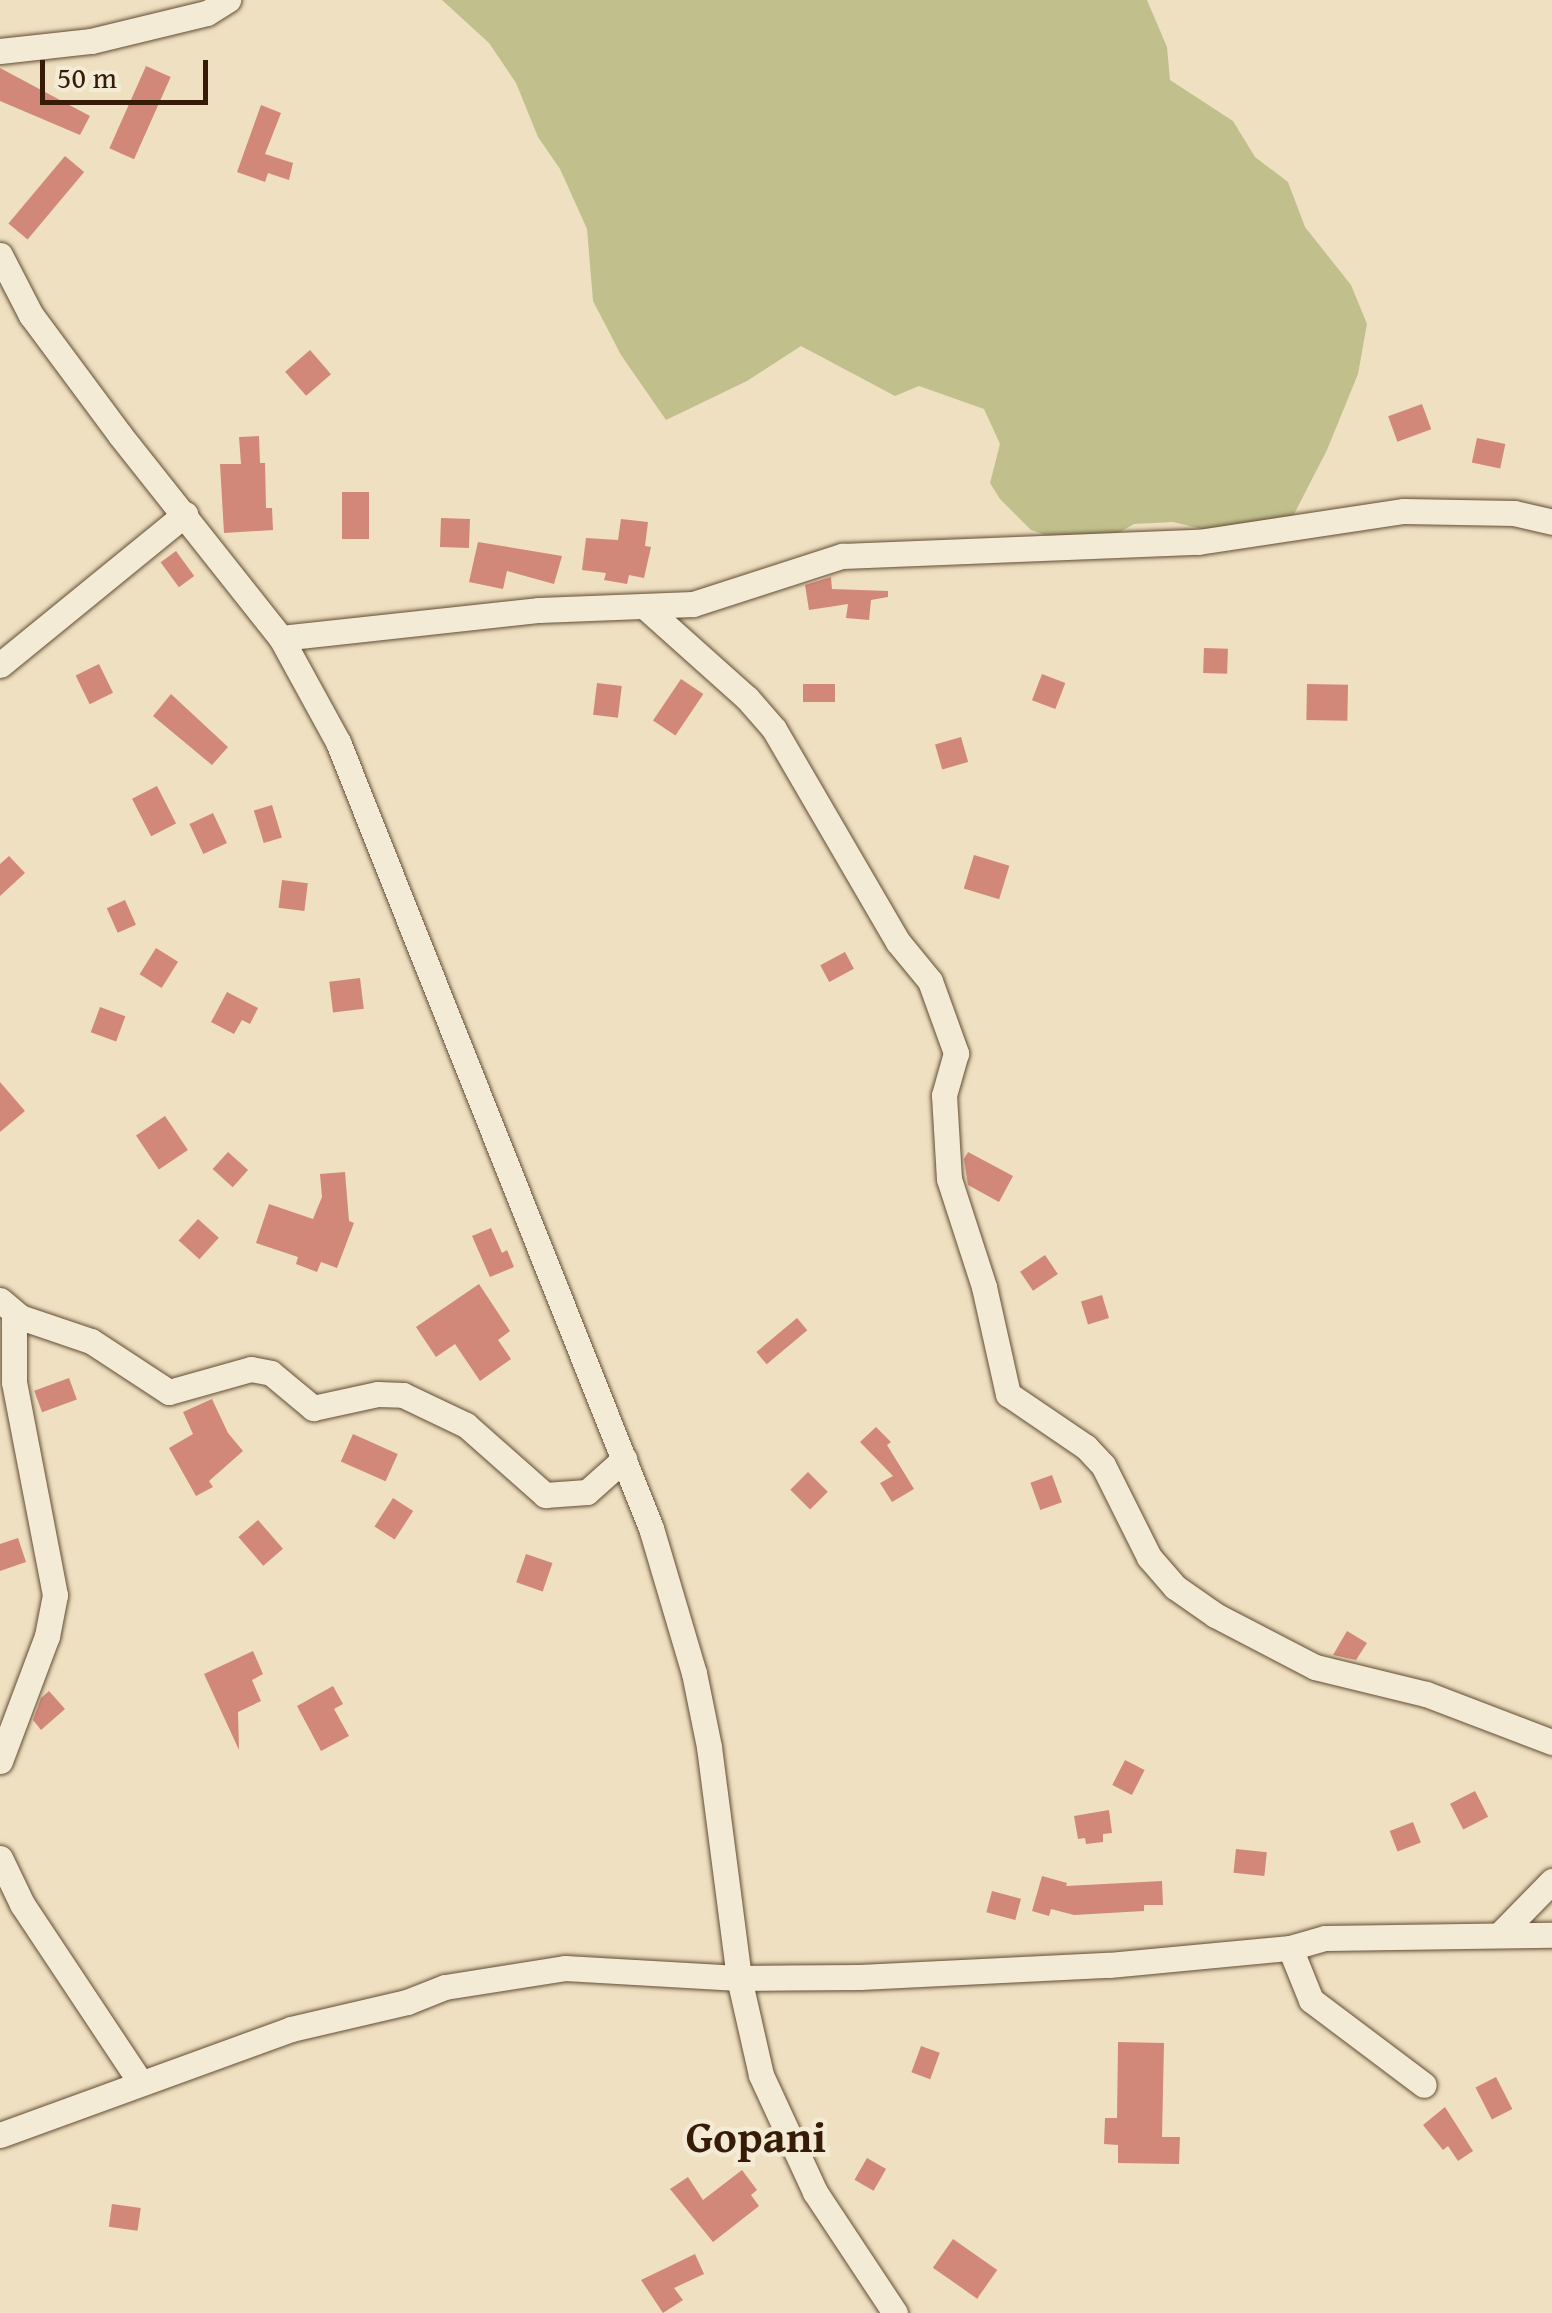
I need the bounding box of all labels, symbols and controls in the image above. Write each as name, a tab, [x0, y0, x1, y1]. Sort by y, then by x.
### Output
scale bar	[45, 40, 212, 102]
text: 50 m	[57, 55, 117, 99]
district label: Gopani	[686, 2109, 826, 2163]

